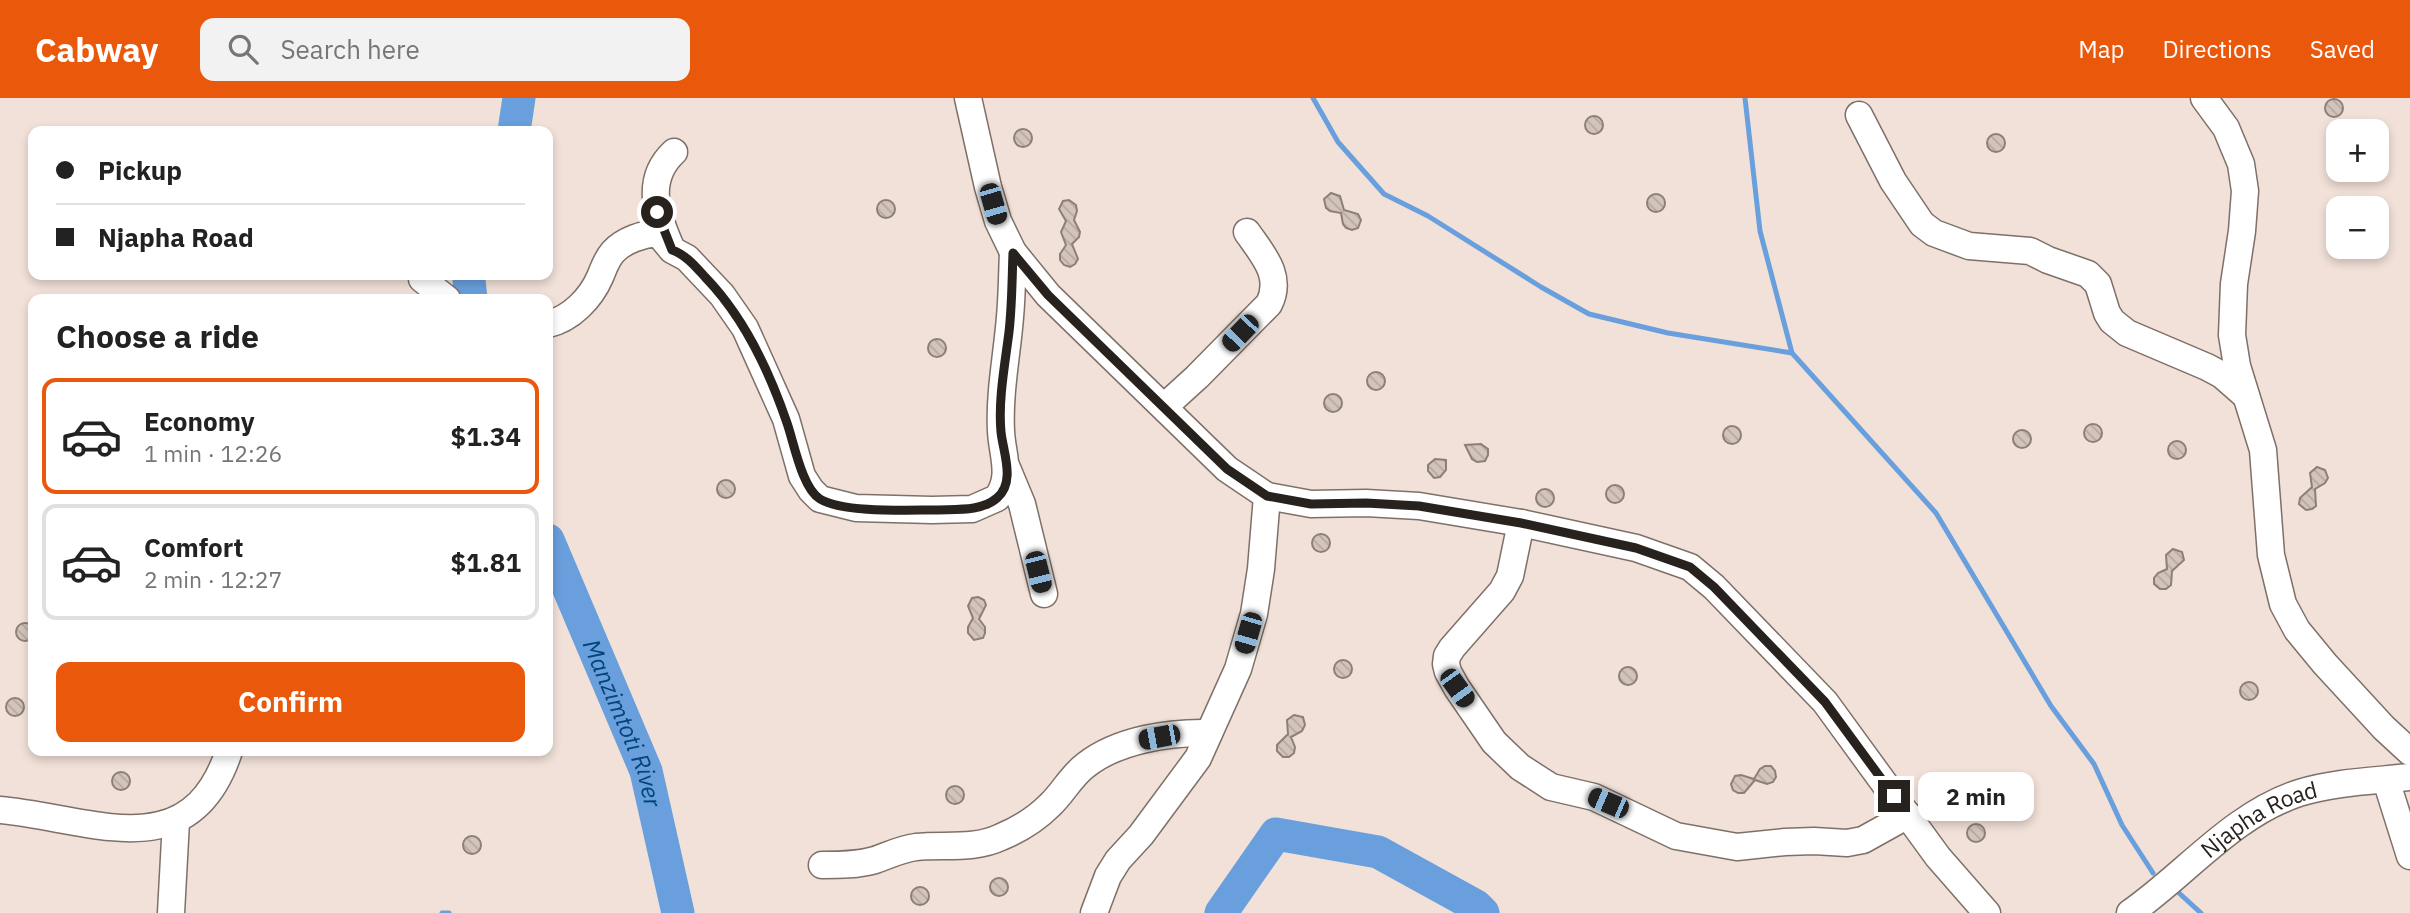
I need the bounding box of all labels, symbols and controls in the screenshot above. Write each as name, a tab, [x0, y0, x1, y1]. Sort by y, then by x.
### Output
search box	[200, 18, 690, 81]
text: Cabway	[35, 28, 158, 71]
icon: search	[224, 30, 262, 68]
text: Search here	[280, 32, 420, 66]
text: Map	[2078, 33, 2124, 65]
text: Directions	[2162, 33, 2272, 65]
text: Saved	[2310, 33, 2375, 65]
map controls	[2326, 119, 2389, 259]
button: +	[2326, 119, 2389, 182]
text: Pickup	[98, 153, 182, 187]
car	[978, 181, 1009, 227]
route start	[641, 196, 673, 228]
button: −	[2326, 196, 2389, 259]
text: Njapha Road	[98, 220, 254, 254]
car	[1218, 311, 1263, 355]
text: Choose a ride	[56, 315, 259, 357]
text: Economy	[144, 404, 255, 438]
icon: car	[60, 405, 123, 468]
text: $1.34	[451, 419, 521, 453]
text: 1 min · 12:26	[144, 438, 282, 468]
text: Comfort	[144, 530, 243, 564]
icon: car	[60, 531, 123, 594]
text: $1.81	[451, 545, 521, 579]
car	[1023, 549, 1054, 595]
text: 2 min · 12:27	[144, 564, 282, 594]
car	[1233, 610, 1264, 656]
water label: Manzimtoti River	[576, 634, 670, 811]
button: Confirm	[56, 662, 525, 742]
car	[1437, 665, 1478, 711]
car	[1137, 723, 1182, 751]
callout: 2 min	[1918, 772, 2034, 820]
street label: Njapha Road	[2194, 774, 2320, 864]
route end	[1878, 780, 1910, 812]
text: 2 min	[1946, 781, 2006, 811]
car	[1585, 785, 1632, 821]

